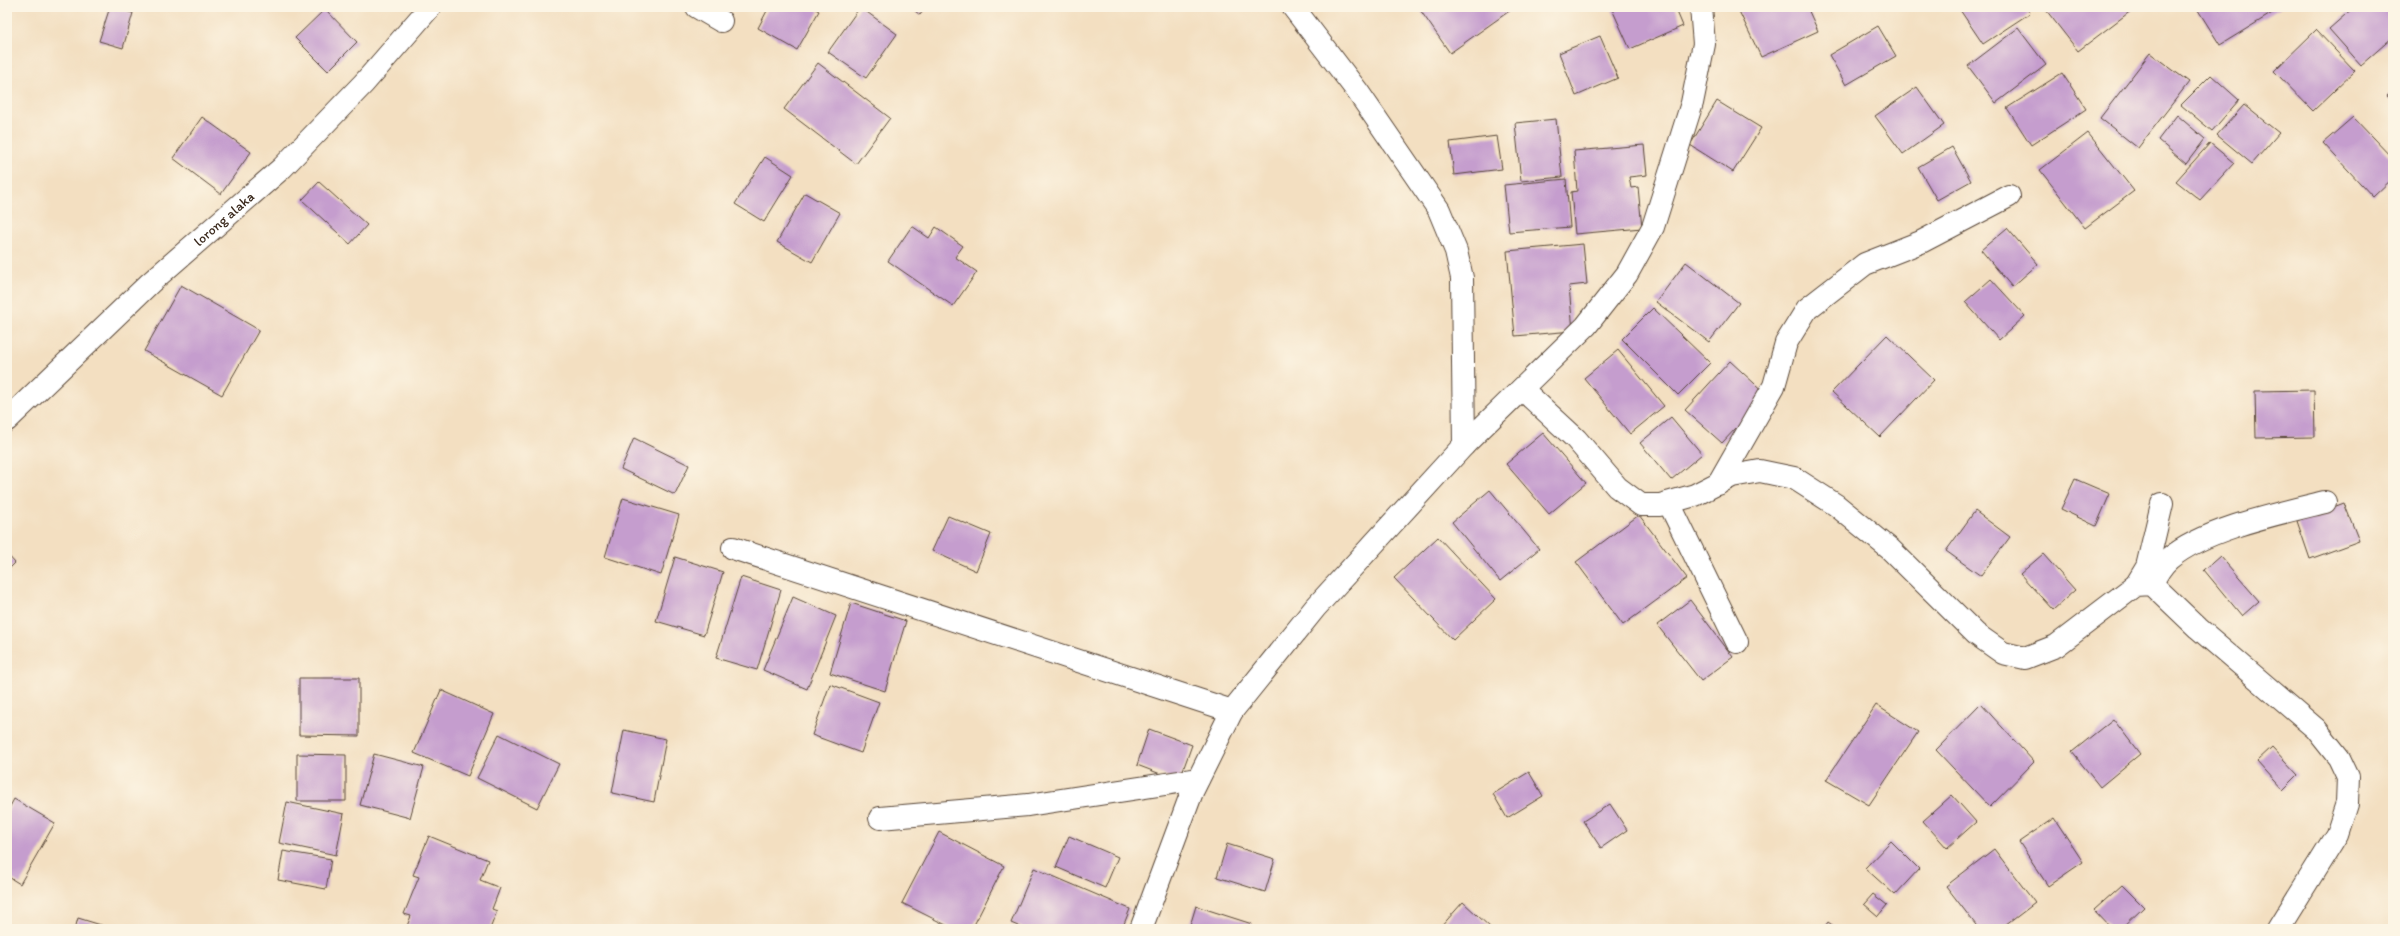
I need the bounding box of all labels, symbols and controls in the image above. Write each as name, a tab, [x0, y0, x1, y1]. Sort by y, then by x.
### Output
street label: lorong alaka	[190, 188, 258, 250]

